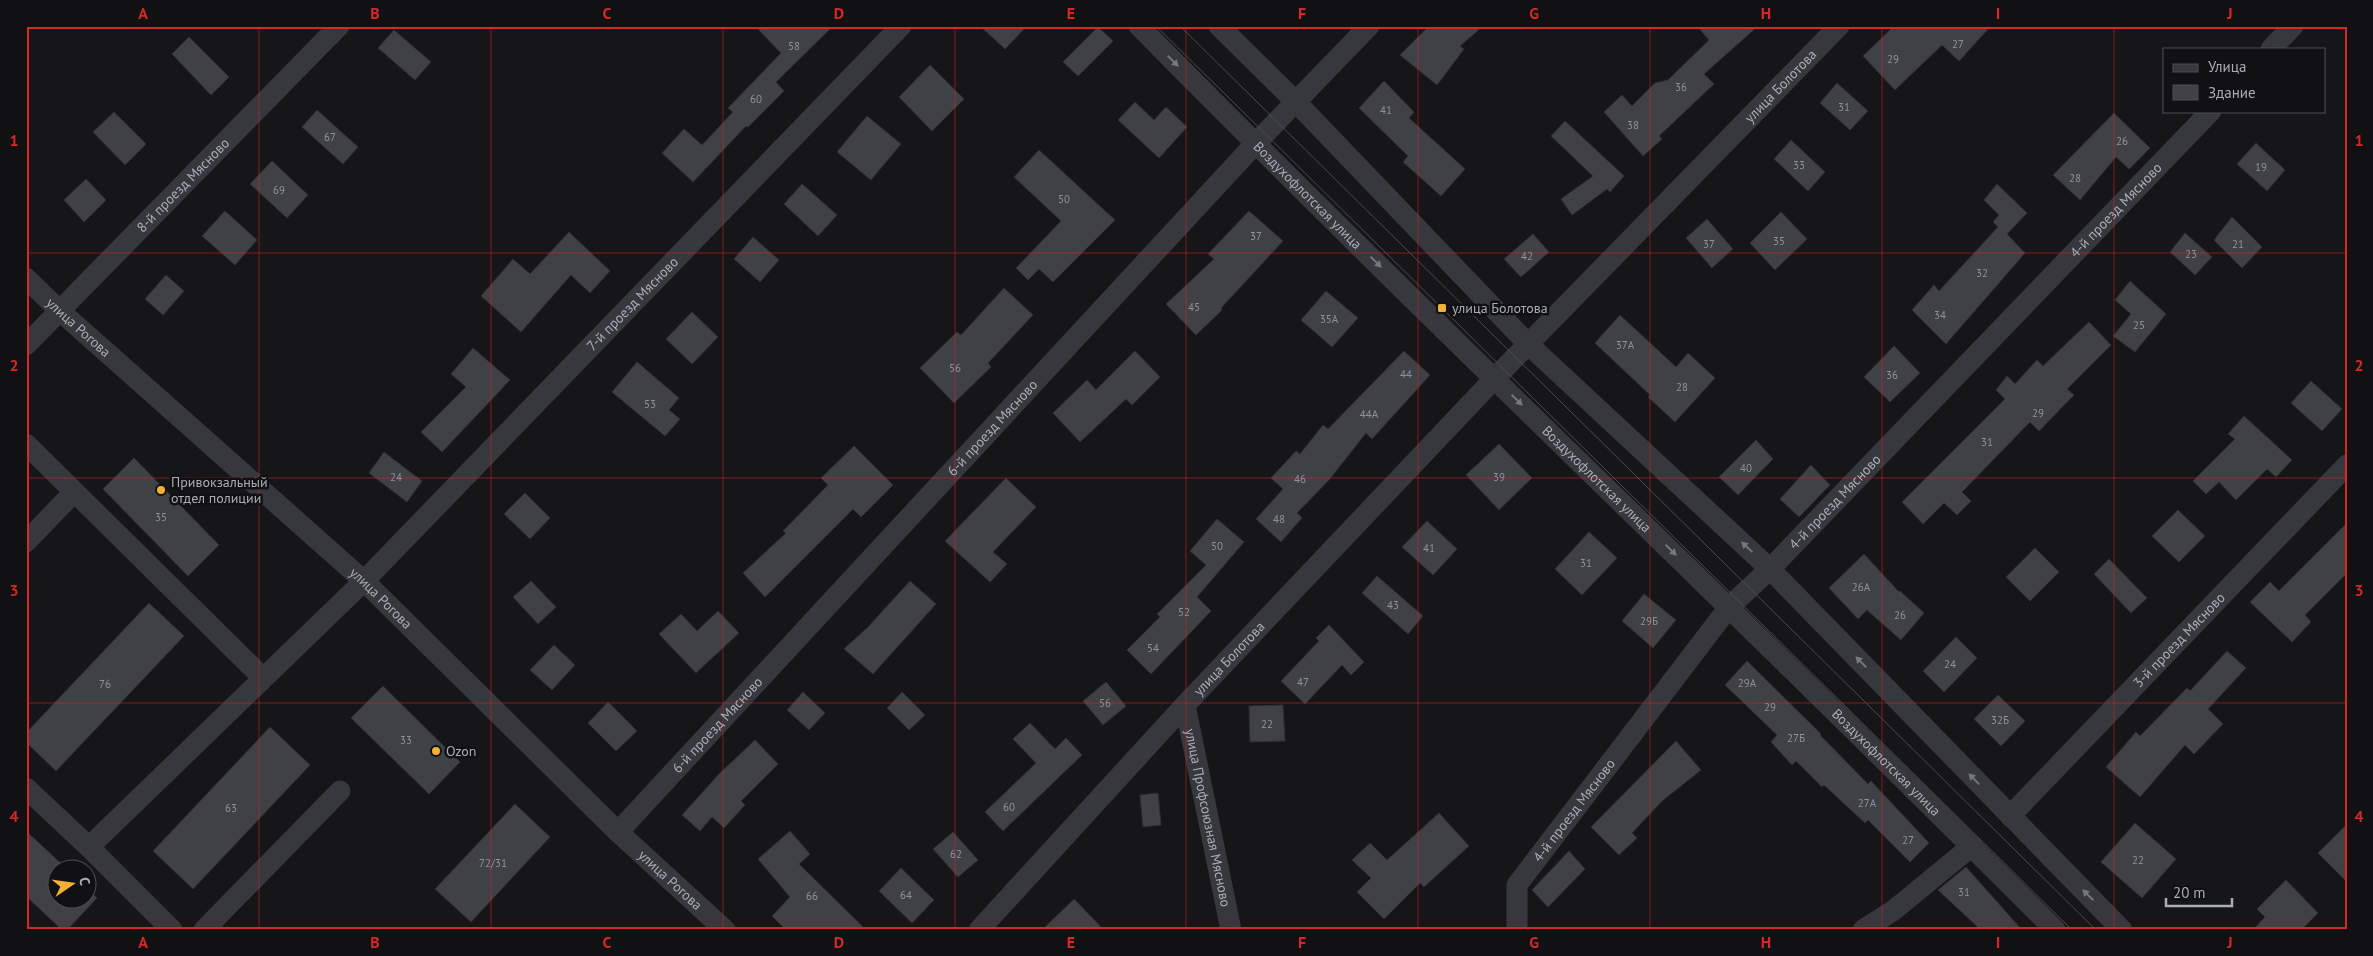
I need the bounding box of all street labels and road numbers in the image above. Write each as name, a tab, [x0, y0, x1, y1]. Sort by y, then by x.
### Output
street label: улица Болотова	[1741, 45, 1820, 126]
street label: 8-й проезд Мясново	[133, 134, 233, 236]
street label: Воздухофлотская улица	[1250, 138, 1366, 253]
street label: 4-й проезд Мясново	[2066, 159, 2166, 261]
street label: 7-й проезд Мясново	[583, 253, 682, 354]
street label: улица Рогова	[42, 294, 115, 361]
street label: 6-й проезд Мясново	[943, 376, 1041, 480]
street label: Воздухофлотская улица	[1538, 422, 1655, 536]
street label: 4-й проезд Мясново	[1785, 450, 1885, 553]
street label: улица Рогова	[346, 563, 416, 633]
street label: 3-й проезд Мясново	[2129, 589, 2229, 691]
street label: улица Болотова	[1190, 618, 1268, 700]
street label: 6-й проезд Мясново	[668, 673, 766, 777]
street label: Воздухофлотская улица	[1828, 705, 1944, 820]
street label: улица Профсоюзная Мясново	[1181, 727, 1235, 908]
street label: 4-й проезд Мясново	[1529, 755, 1619, 865]
street label: улица Рогова	[634, 846, 706, 914]

